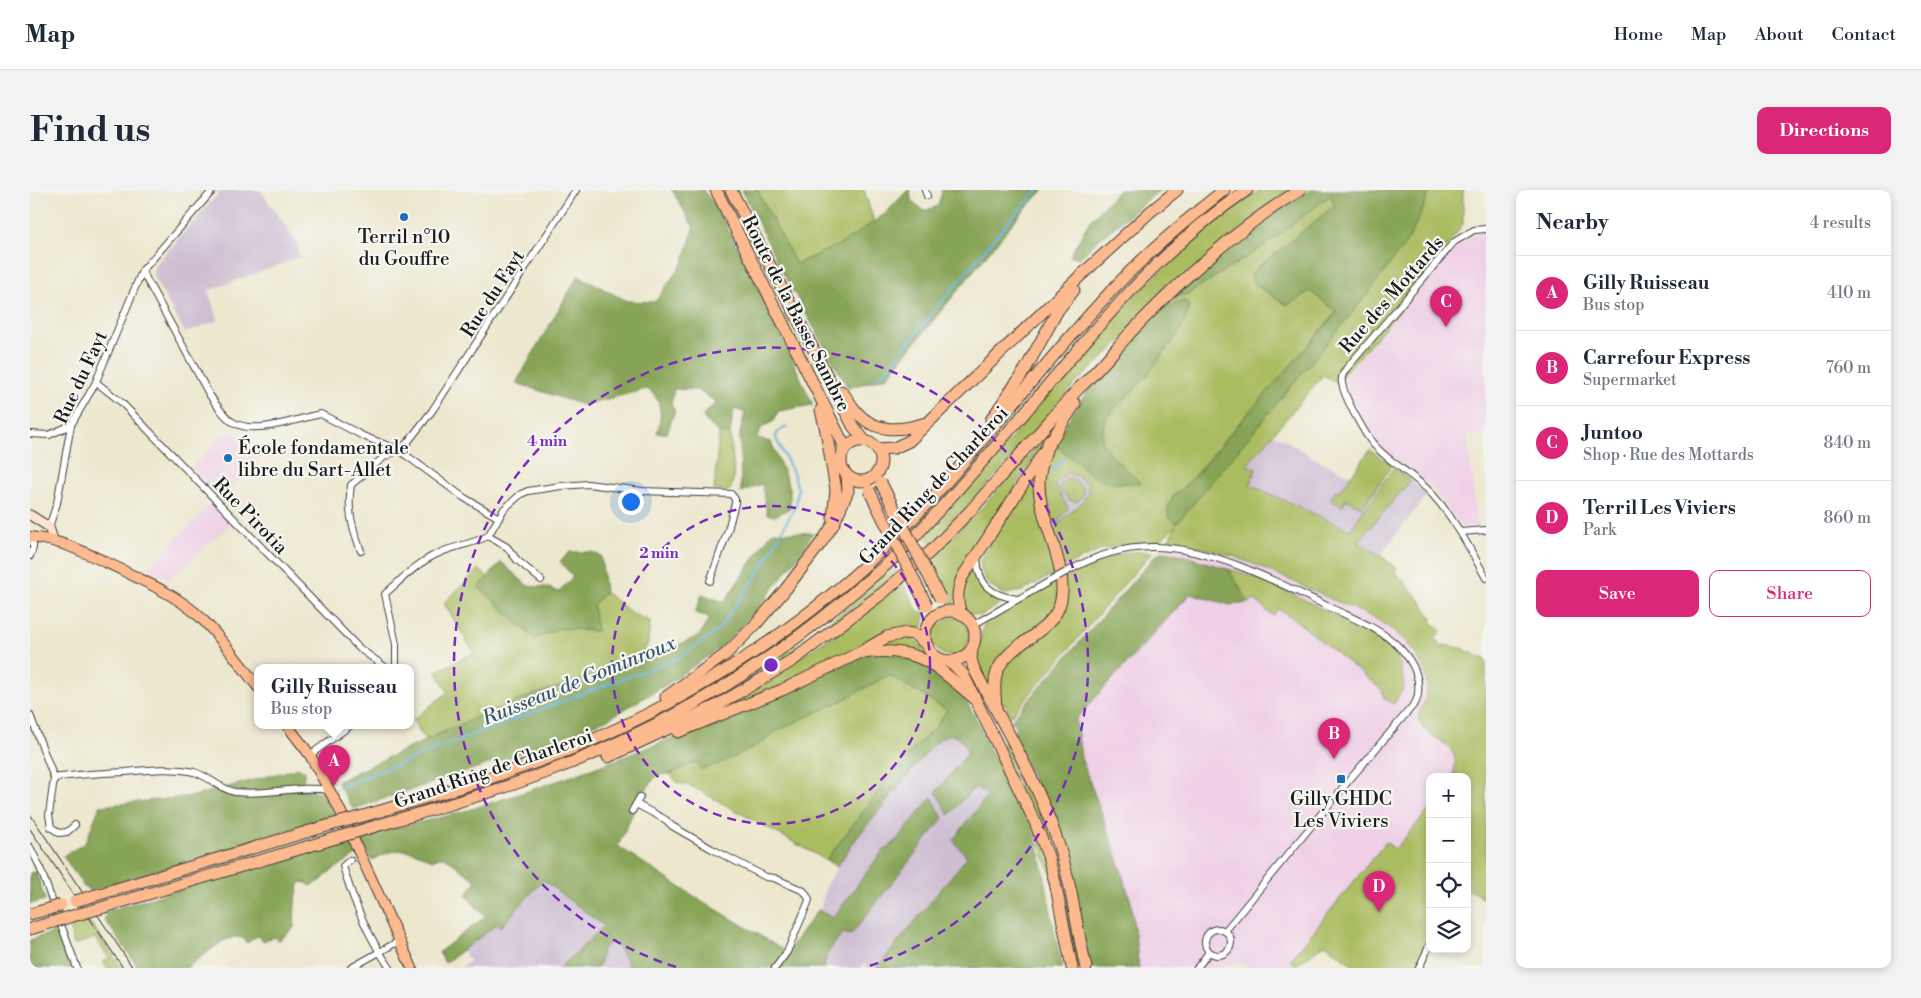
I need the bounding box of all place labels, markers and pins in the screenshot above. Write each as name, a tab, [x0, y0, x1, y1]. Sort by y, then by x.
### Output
marker: Terril n°10 du Gouffre	[398, 211, 410, 223]
place label: Terril n°10 du Gouffre	[358, 225, 450, 271]
pin: C	[1430, 286, 1462, 327]
place label: École fondamentale libre du Sart-Allet	[238, 435, 409, 482]
marker: École fondamentale libre du Sart-Allet	[222, 452, 234, 464]
centre of rings	[762, 656, 780, 674]
pin: B	[1318, 718, 1350, 759]
pin: A	[318, 745, 350, 786]
marker: Gilly GHDC Les Viviers	[1335, 773, 1347, 785]
place label: Gilly GHDC Les Viviers	[1290, 787, 1392, 833]
pin: D	[1363, 871, 1395, 912]

